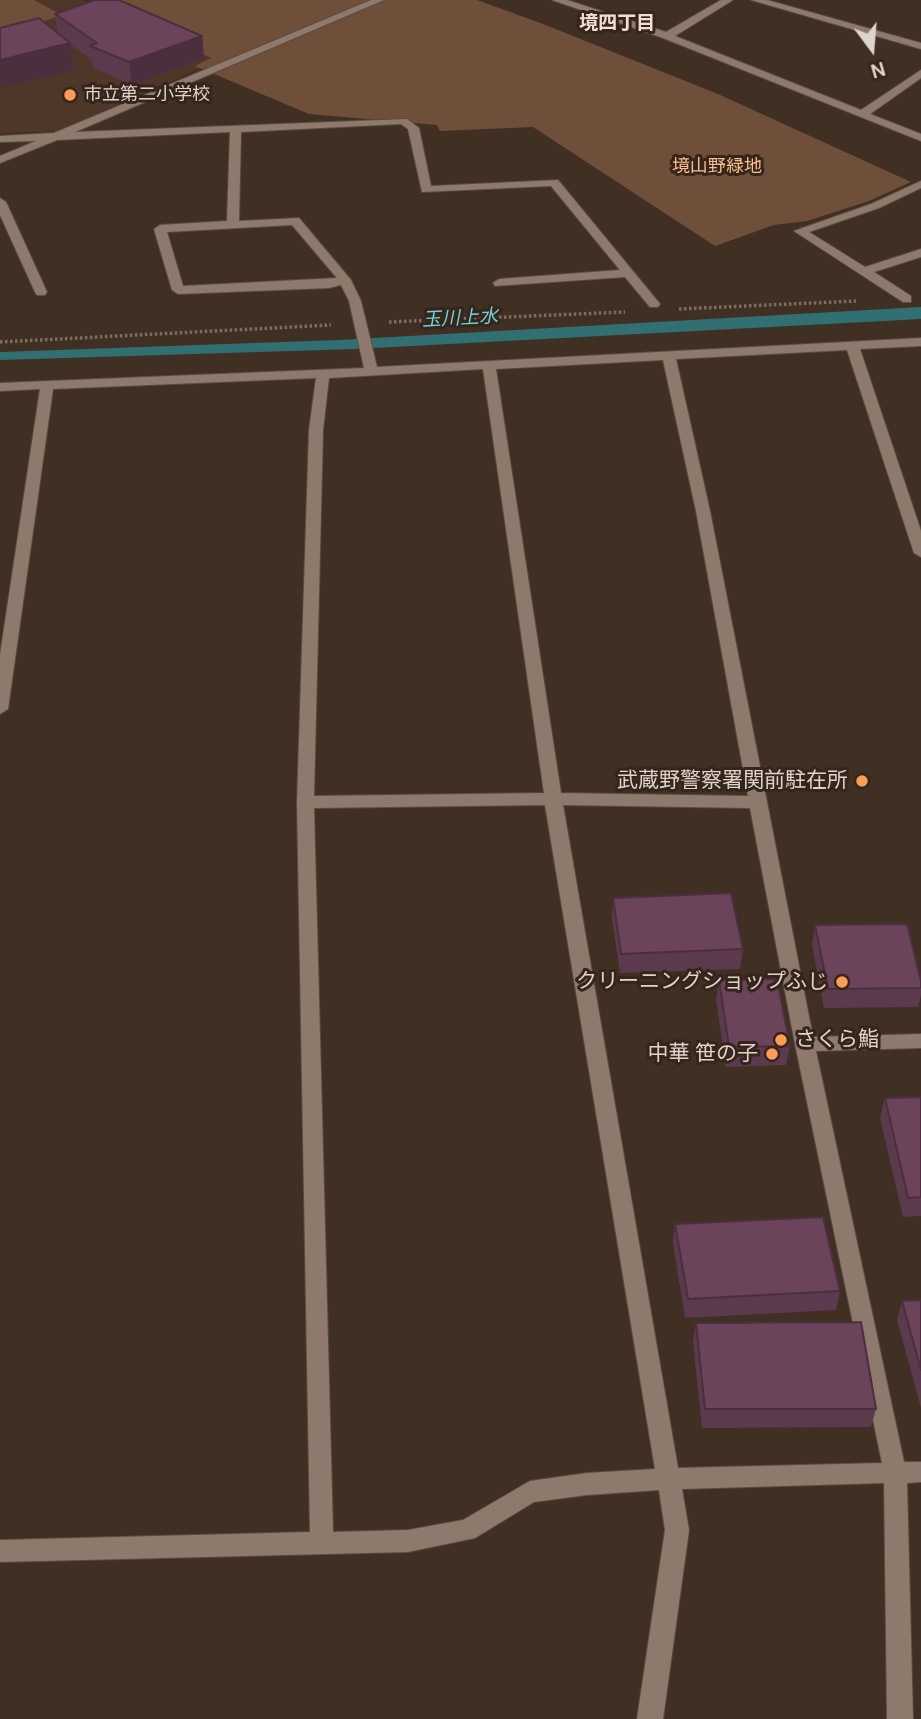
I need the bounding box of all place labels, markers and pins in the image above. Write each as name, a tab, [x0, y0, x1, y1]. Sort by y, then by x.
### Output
place label: 市立第二小学校	[84, 84, 210, 106]
marker: 市立第二小学校	[62, 87, 78, 103]
place label: 武蔵野警察署関前駐在所	[617, 768, 848, 794]
marker: 武蔵野警察署関前駐在所	[854, 773, 870, 789]
place label: クリーニングショップふじ	[576, 969, 828, 995]
marker: クリーニングショップふじ	[834, 974, 850, 990]
place label: さくら鮨	[795, 1027, 879, 1053]
marker: さくら鮨	[773, 1032, 789, 1048]
place label: 中華 笹の子	[647, 1041, 758, 1067]
marker: 中華 笹の子	[764, 1046, 780, 1062]

